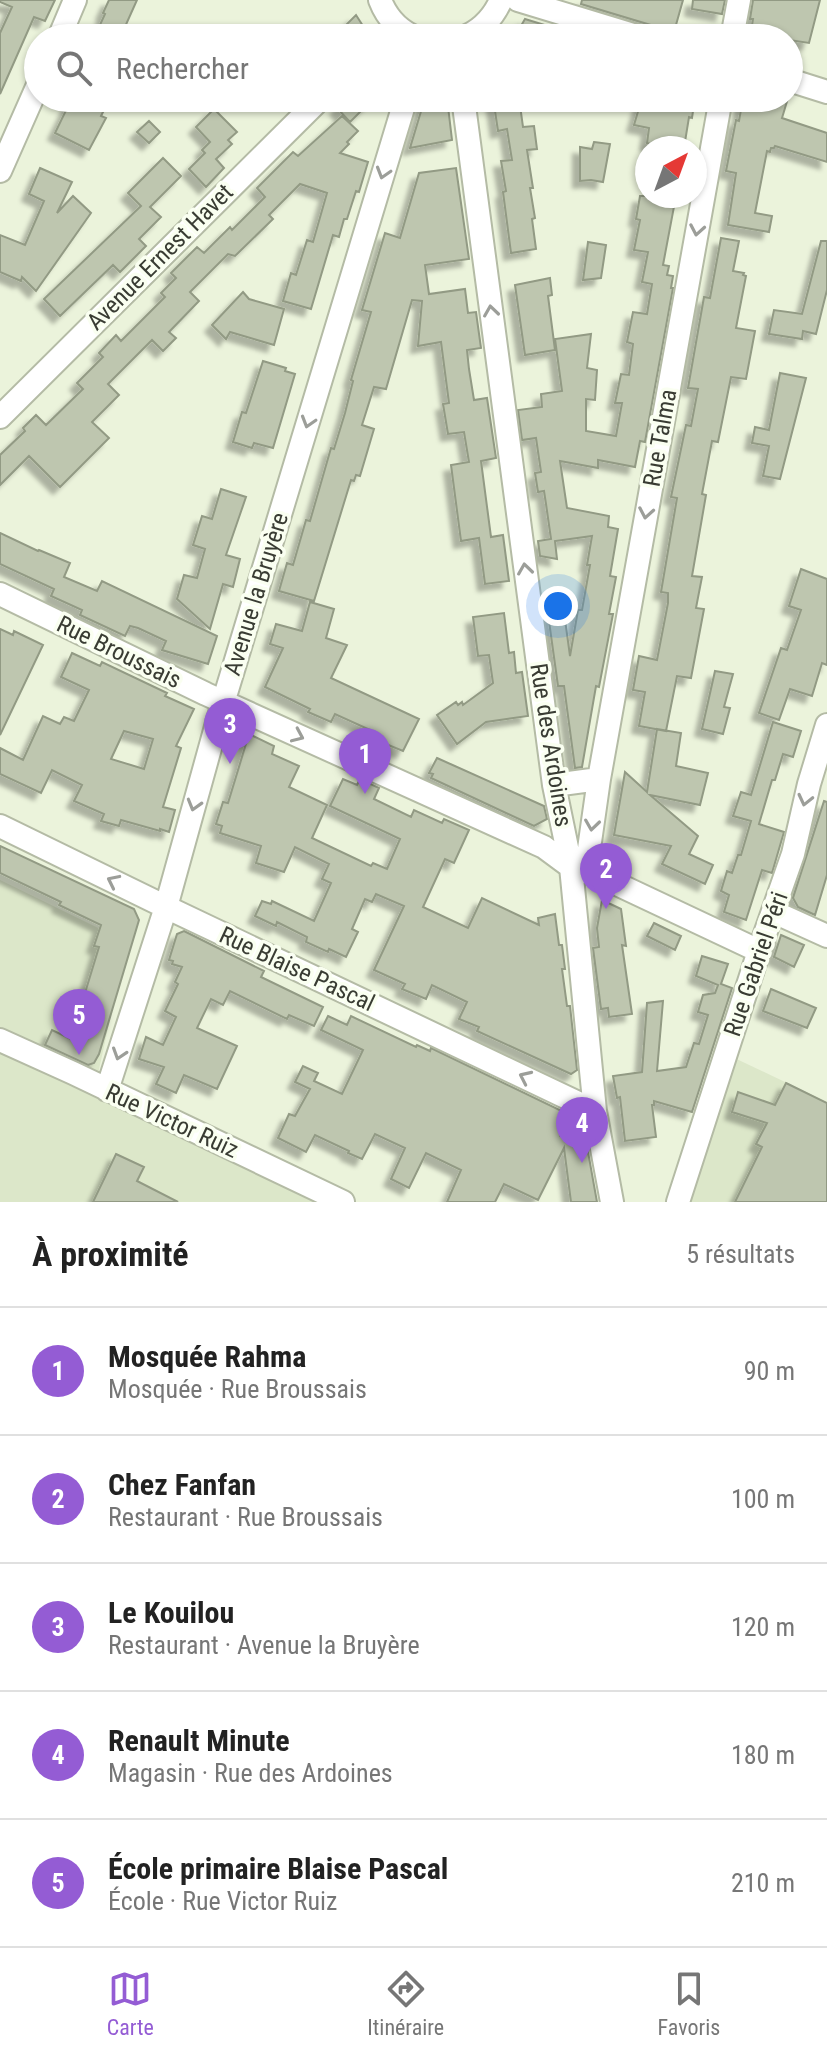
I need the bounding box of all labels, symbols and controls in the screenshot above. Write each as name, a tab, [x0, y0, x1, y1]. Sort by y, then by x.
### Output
search box	[24, 24, 803, 112]
icon: search	[52, 46, 96, 90]
text: Rechercher	[116, 51, 249, 86]
north arrow	[635, 136, 707, 208]
one-way arrow	[376, 165, 392, 179]
street label: Avenue Ernest Havet	[81, 178, 239, 336]
one-way arrow	[689, 223, 706, 237]
one-way arrow	[483, 304, 500, 317]
street label: Rue Talma	[638, 387, 682, 489]
one-way arrow	[301, 414, 317, 428]
one-way arrow	[639, 507, 656, 520]
street label: Avenue la Bruyère	[218, 509, 294, 679]
one-way arrow	[517, 562, 534, 575]
your location	[538, 586, 578, 626]
street label: Rue Broussais	[52, 610, 186, 694]
street label: Rue des Ardoines	[524, 661, 578, 829]
pin: 3	[204, 698, 256, 764]
one-way arrow	[290, 726, 304, 742]
pin: 1	[339, 728, 391, 794]
one-way arrow	[797, 792, 814, 806]
one-way arrow	[187, 798, 204, 811]
one-way arrow	[584, 818, 601, 832]
pin: 2	[580, 843, 632, 909]
one-way arrow	[107, 875, 122, 891]
street label: Rue Gabriel Péri	[718, 888, 794, 1040]
street label: Rue Blaise Pascal	[215, 921, 379, 1017]
pin: 5	[53, 989, 105, 1055]
one-way arrow	[112, 1046, 128, 1060]
one-way arrow	[518, 1072, 533, 1087]
street label: Rue Victor Ruiz	[101, 1078, 243, 1164]
pin: 4	[556, 1097, 608, 1163]
text: À proximité	[32, 1234, 189, 1274]
text: 5 résultats	[686, 1239, 795, 1269]
text: Mosquée Rahma	[108, 1339, 306, 1374]
text: 1	[51, 1356, 65, 1386]
text: 90 m	[744, 1356, 795, 1386]
text: Mosquée · Rue Broussais	[108, 1374, 367, 1404]
text: Chez Fanfan	[108, 1467, 256, 1502]
text: 2	[51, 1484, 65, 1514]
text: 100 m	[731, 1484, 795, 1514]
text: Restaurant · Rue Broussais	[108, 1502, 383, 1532]
text: Le Kouilou	[108, 1595, 234, 1630]
text: 3	[51, 1612, 65, 1642]
text: 120 m	[731, 1612, 795, 1642]
text: Restaurant · Avenue la Bruyère	[108, 1630, 420, 1660]
text: Renault Minute	[108, 1723, 290, 1758]
text: 4	[51, 1740, 65, 1770]
text: 180 m	[731, 1740, 795, 1770]
text: Magasin · Rue des Ardoines	[108, 1758, 393, 1788]
text: École primaire Blaise Pascal	[108, 1851, 448, 1886]
text: 5	[51, 1868, 65, 1898]
text: 210 m	[731, 1868, 795, 1898]
text: École · Rue Victor Ruiz	[108, 1886, 337, 1916]
tab: Carte	[107, 1967, 154, 2040]
tab: Itinéraire	[367, 1967, 444, 2040]
tab: Favoris	[658, 1967, 720, 2040]

